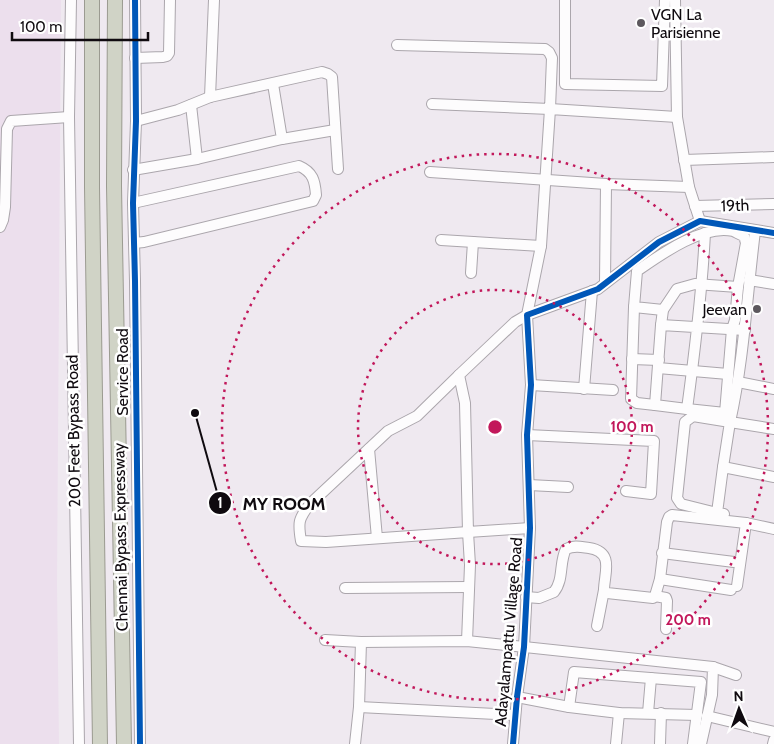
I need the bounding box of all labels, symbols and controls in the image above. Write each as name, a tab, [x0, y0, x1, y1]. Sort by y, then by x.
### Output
place label: VGN La Parisienne	[651, 5, 720, 42]
scale bar	[12, 10, 149, 42]
marker: VGN La Parisienne	[635, 17, 647, 29]
text: 100 m	[20, 18, 62, 36]
street label: 19th	[721, 196, 750, 215]
place label: Jeevan	[701, 300, 747, 319]
marker: Jeevan	[751, 303, 763, 315]
street label: Service Road	[113, 328, 132, 416]
street label: 200 Feet Bypass Road	[63, 354, 84, 508]
centre of rings	[486, 418, 504, 436]
text: 100 m	[610, 418, 654, 436]
street label: Chennai Bypass Expressway	[109, 443, 132, 631]
callout: MY ROOM	[208, 487, 336, 520]
text: MY ROOM	[243, 493, 325, 515]
text: 1	[217, 494, 223, 512]
street label: Adayalampattu Village Road	[491, 537, 526, 727]
text: 200 m	[665, 611, 711, 629]
north arrow	[714, 684, 764, 734]
text: N	[733, 687, 744, 705]

